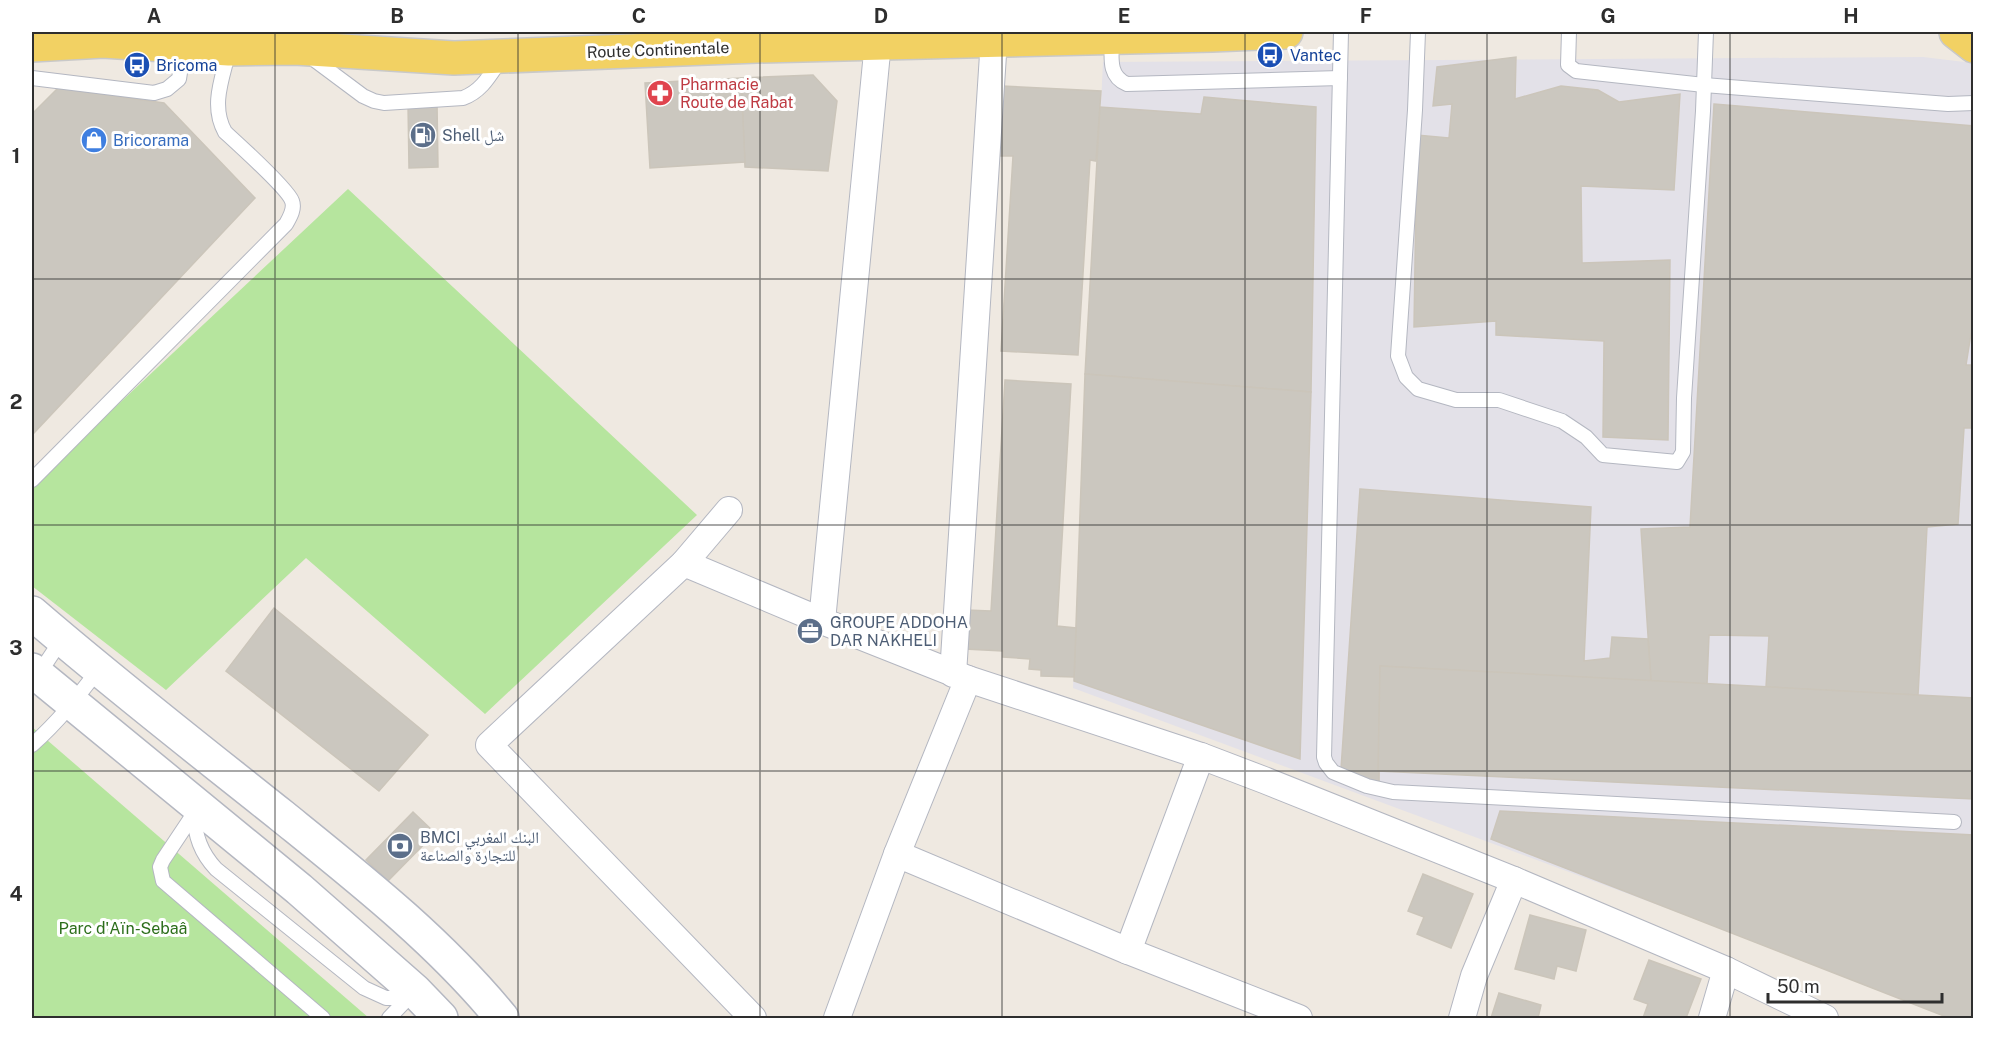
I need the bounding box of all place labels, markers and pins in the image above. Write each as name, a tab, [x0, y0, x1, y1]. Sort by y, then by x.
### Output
bus stop icon: Vantec	[1255, 40, 1285, 70]
place label: Vantec	[1290, 46, 1342, 65]
bus stop icon: Bricoma	[122, 50, 152, 80]
place label: Bricoma	[156, 56, 217, 75]
place label: Pharmacie Route de Rabat	[680, 75, 794, 112]
pharmacy icon: Pharmacie Route de Rabat	[645, 78, 675, 108]
fuel station icon: Shell شل	[408, 120, 438, 150]
shop icon: Bricorama	[79, 125, 109, 155]
place label: Shell شل	[442, 126, 504, 146]
place label: Bricorama	[113, 131, 189, 150]
place label: GROUPE ADDOHA DAR NAKHELI	[830, 613, 968, 650]
office icon: GROUPE ADDOHA DAR NAKHELI	[795, 616, 825, 646]
place label: BMCI البنك المغربي للتجارة والصناعة	[420, 828, 539, 865]
bank icon: BMCI البنك المغربي للتجارة والصناعة	[385, 831, 415, 861]

